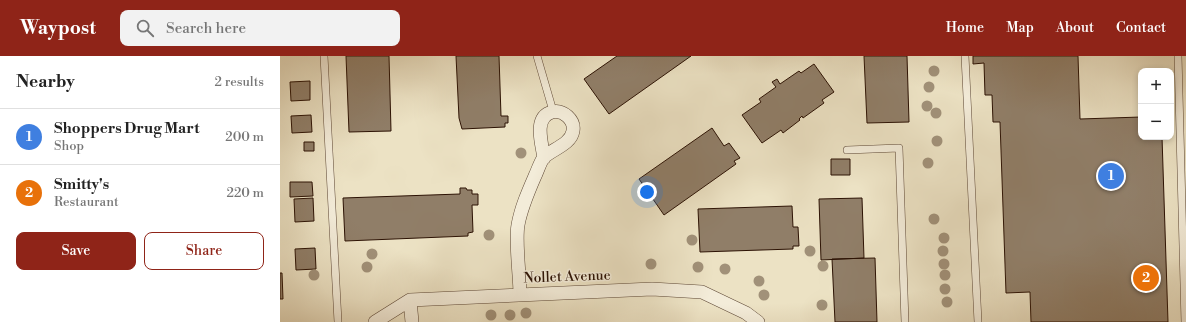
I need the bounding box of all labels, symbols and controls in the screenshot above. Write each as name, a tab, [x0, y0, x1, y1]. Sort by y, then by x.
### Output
search box	[120, 10, 400, 46]
text: Waypost	[20, 16, 96, 40]
icon: search	[134, 17, 156, 39]
text: Search here	[166, 19, 246, 38]
text: Home	[946, 19, 984, 37]
text: Map	[1006, 19, 1034, 37]
text: About	[1056, 19, 1094, 37]
text: Contact	[1116, 19, 1166, 37]
map controls	[1138, 68, 1174, 140]
button: +	[1138, 68, 1174, 104]
text: Nearby	[16, 71, 75, 93]
text: 2 results	[215, 74, 264, 90]
button: −	[1138, 104, 1174, 140]
text: Shoppers Drug Mart	[54, 119, 199, 138]
text: 1	[26, 129, 32, 145]
text: 200 m	[225, 129, 264, 145]
text: Shop	[54, 138, 84, 154]
pin: 1	[1098, 161, 1124, 191]
text: Smitty's	[54, 175, 109, 194]
your location	[637, 182, 657, 202]
text: 2	[25, 185, 33, 201]
text: 220 m	[226, 185, 264, 201]
text: Restaurant	[54, 194, 119, 210]
button: Save	[16, 232, 136, 270]
button: Share	[144, 232, 264, 270]
pin: 2	[1133, 263, 1159, 293]
street label: Nollet Avenue	[523, 266, 611, 288]

